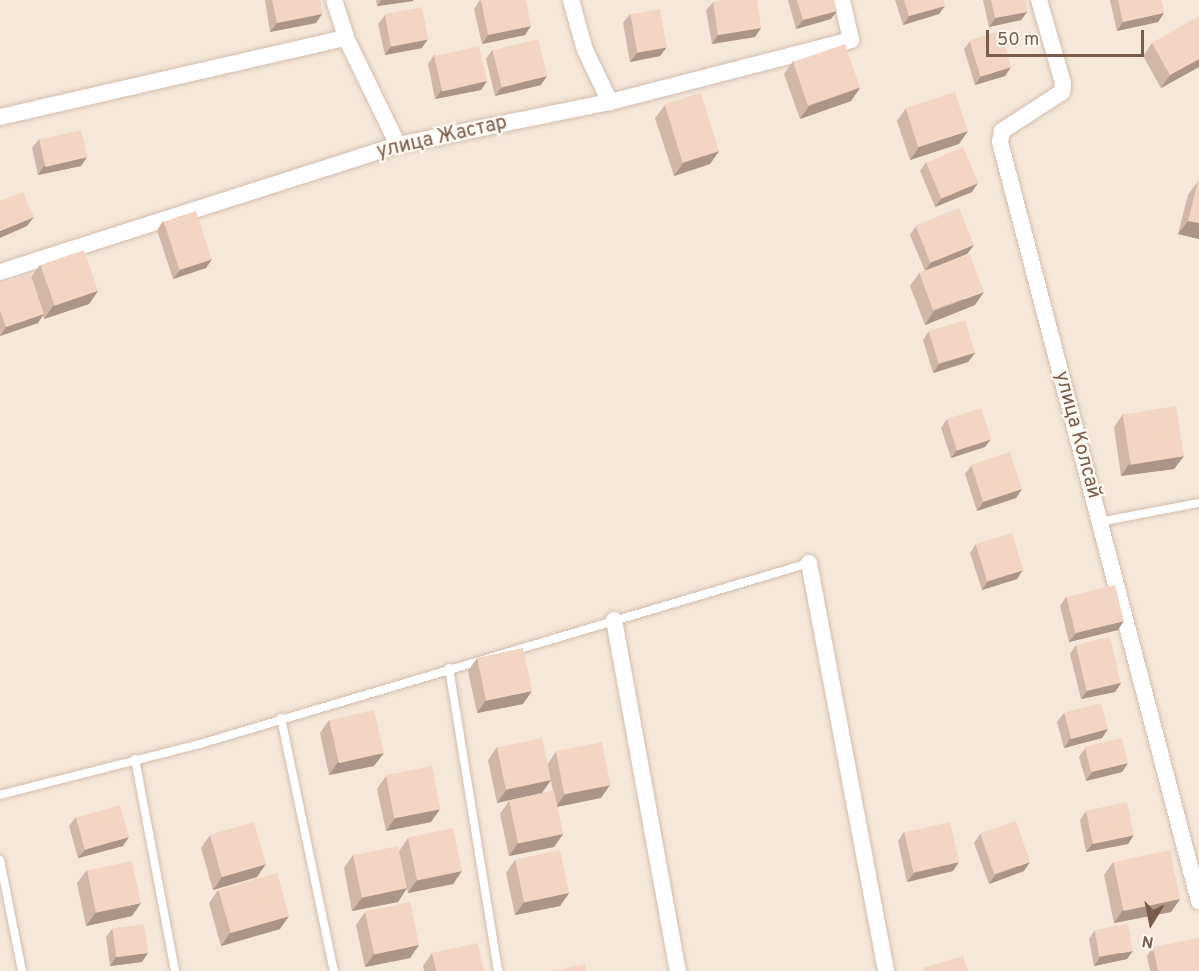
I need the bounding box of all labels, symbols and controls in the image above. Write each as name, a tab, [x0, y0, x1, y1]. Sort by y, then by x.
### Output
scale bar	[989, 18, 1146, 56]
text: 50 m	[997, 29, 1039, 52]
street label: улица Жастар	[374, 111, 510, 165]
street label: улица Колсай	[1048, 369, 1106, 501]
north arrow	[1121, 893, 1181, 953]
text: N	[1140, 930, 1155, 952]

